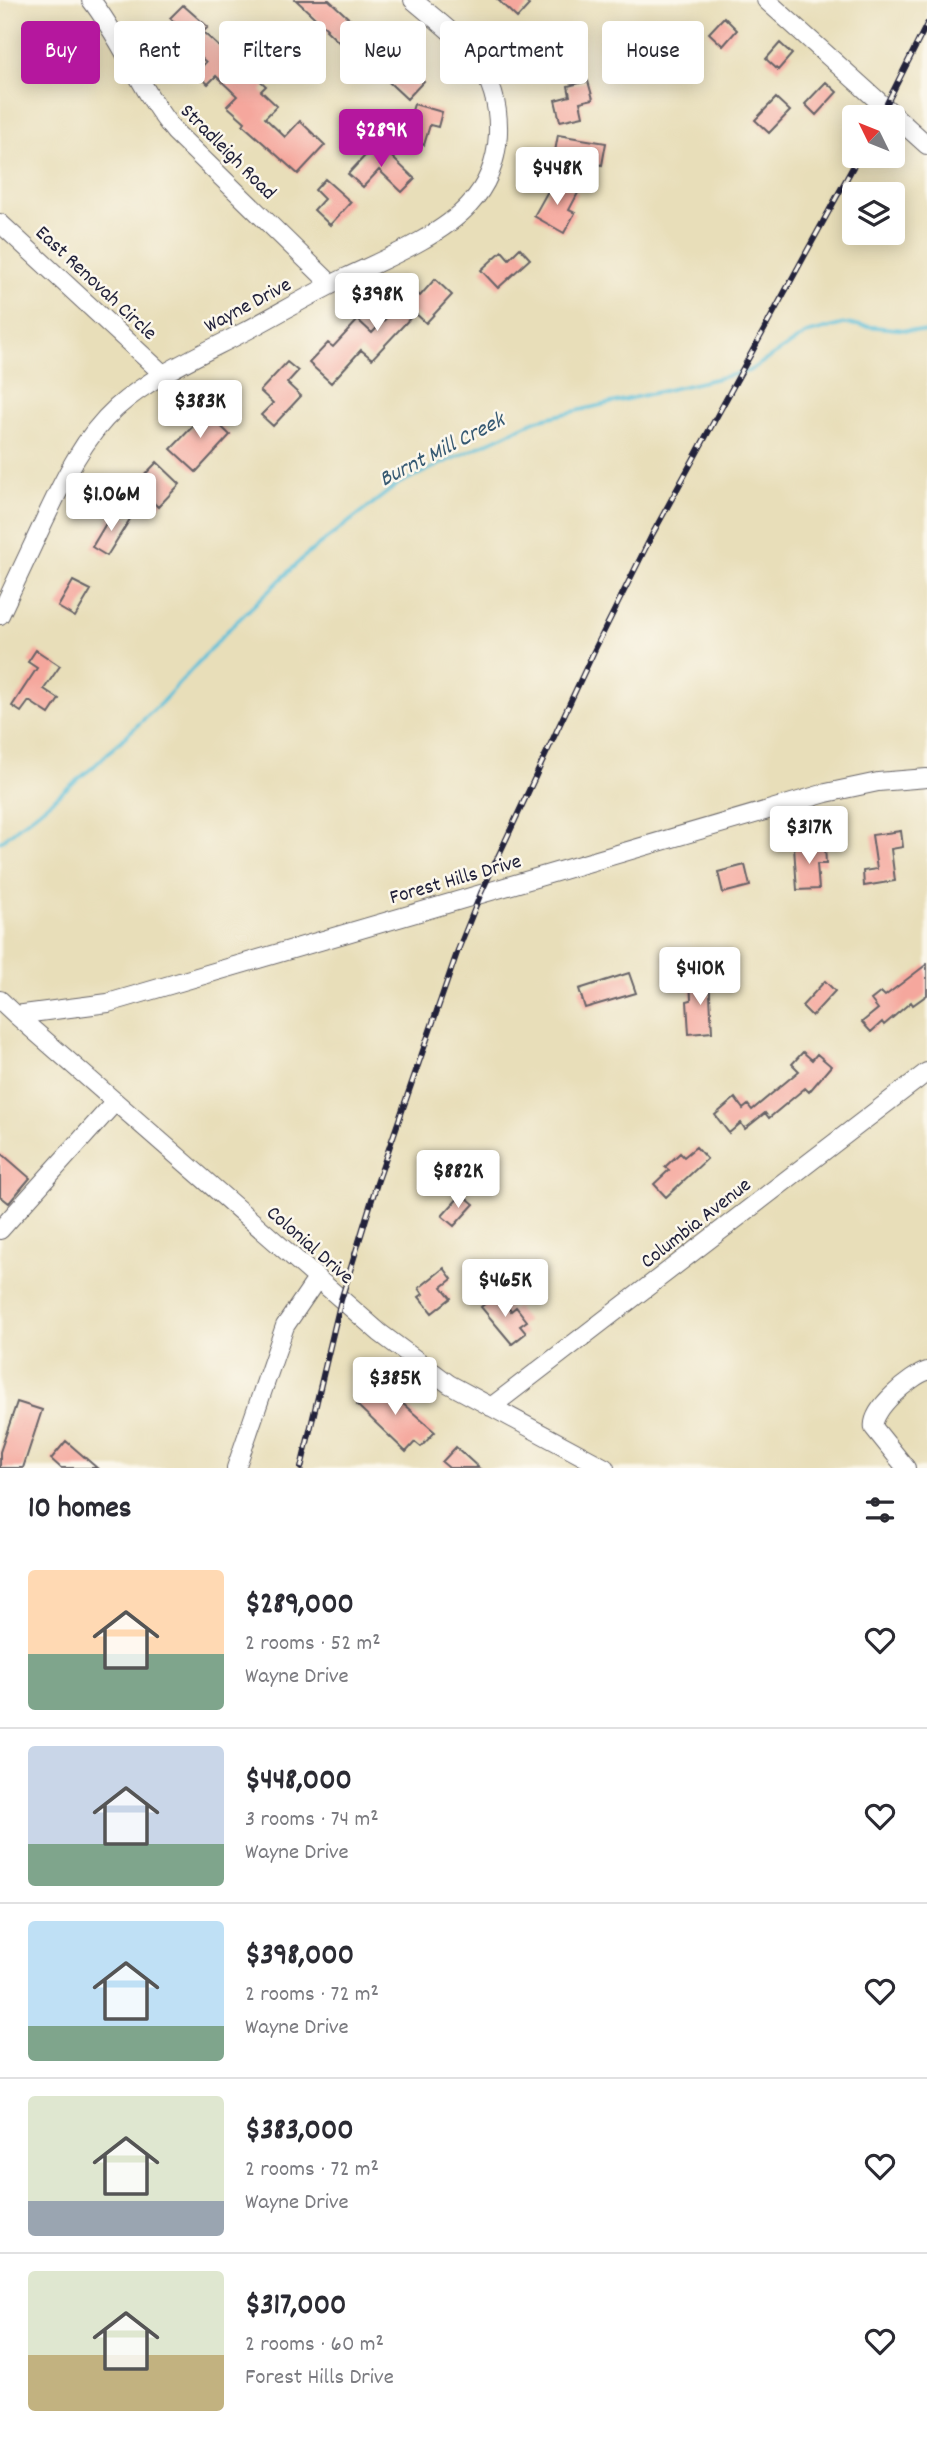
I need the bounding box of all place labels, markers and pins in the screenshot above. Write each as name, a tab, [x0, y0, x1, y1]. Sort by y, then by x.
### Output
pin: $289K	[332, 110, 430, 169]
pin: $448K	[508, 148, 606, 207]
pin: $398K	[328, 274, 426, 333]
pin: $383K	[151, 380, 249, 440]
pin: $1.06M	[54, 474, 168, 533]
pin: $317K	[760, 806, 858, 866]
pin: $410K	[651, 948, 749, 1007]
pin: $882K	[409, 1150, 507, 1210]
pin: $465K	[456, 1260, 554, 1319]
pin: $385K	[346, 1358, 444, 1417]

